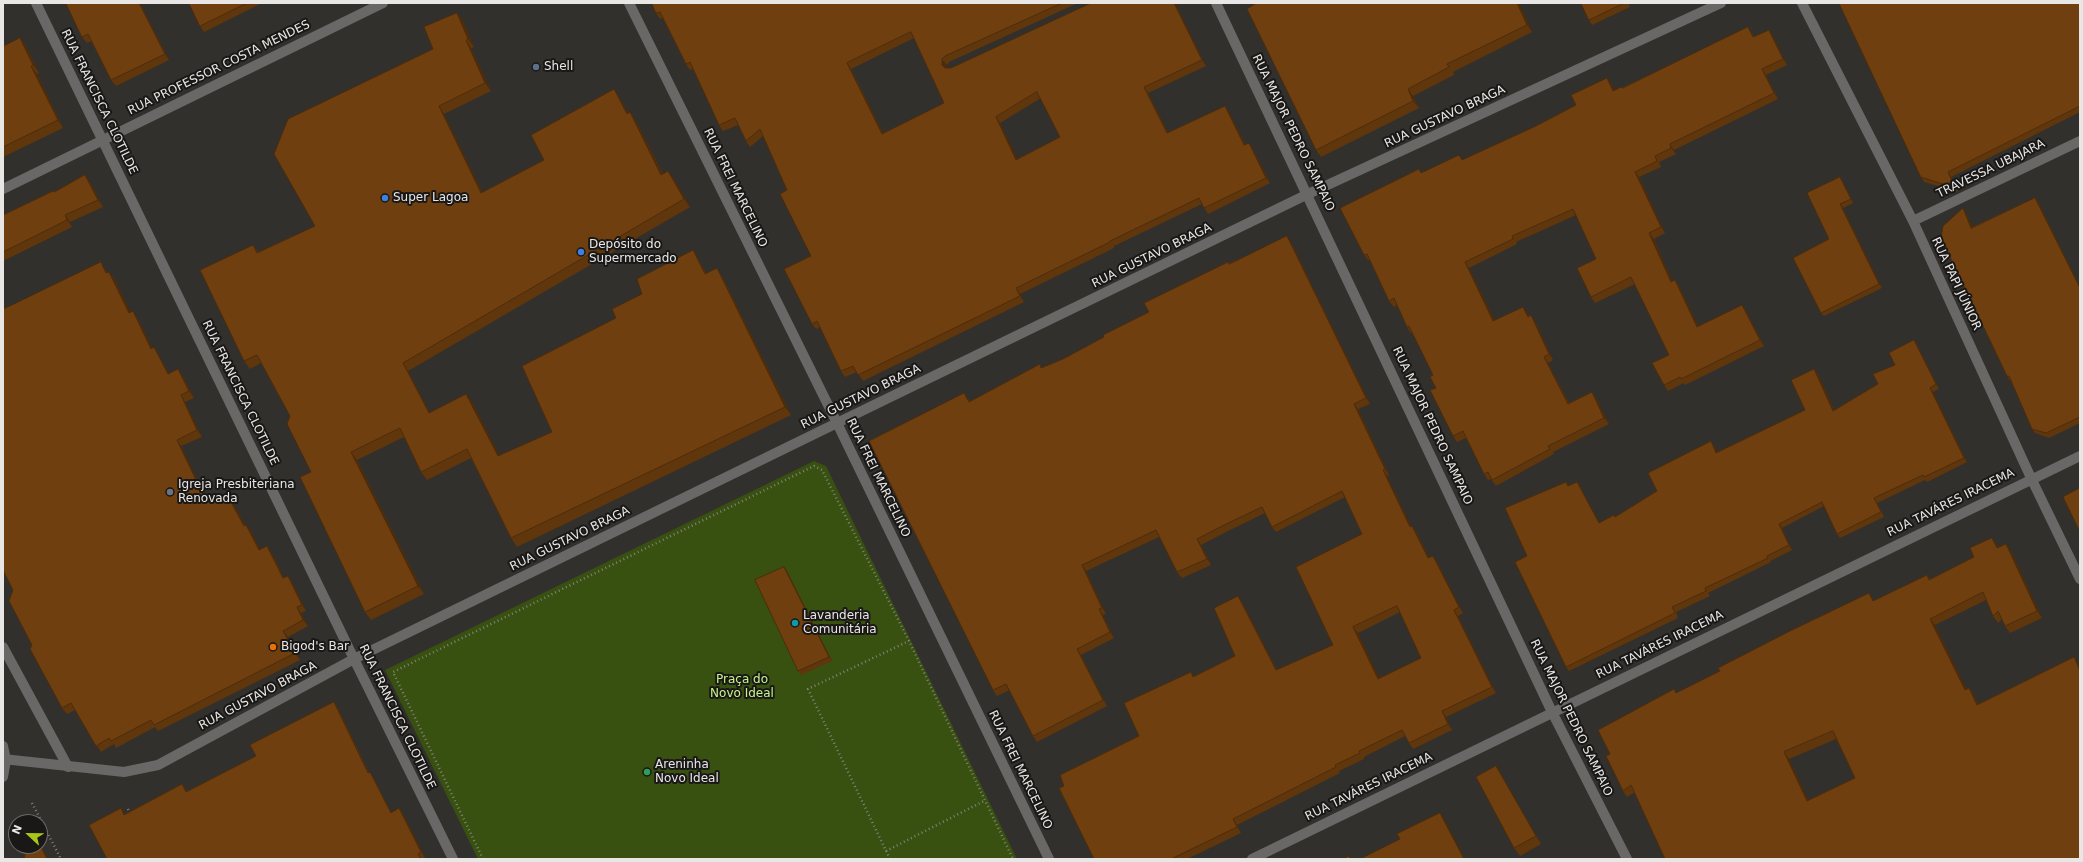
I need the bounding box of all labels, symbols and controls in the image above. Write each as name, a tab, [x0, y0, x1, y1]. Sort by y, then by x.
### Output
street label: RUA PROFESSOR COSTA MENDES	[126, 18, 312, 118]
street label: RUA FRANCISCA CLOTILDE	[58, 27, 140, 177]
street label: RUA MAJOR PEDRO SAMPAIO	[1249, 52, 1337, 214]
place label: Shell	[544, 60, 573, 74]
marker: Shell	[531, 62, 541, 72]
street label: RUA GUSTAVO BRAGA	[1382, 83, 1508, 151]
street label: RUA FREI MARCELINO	[700, 126, 770, 250]
street label: TRAVESSA UBAJARA	[1934, 137, 2048, 201]
place label: Super Lagoa	[393, 191, 468, 205]
marker: Super Lagoa	[380, 193, 390, 203]
street label: RUA GUSTAVO BRAGA	[1090, 221, 1214, 291]
street label: RUA PAPI JÚNIOR	[1928, 235, 1984, 333]
place label: Depósito do Supermercado	[589, 238, 677, 266]
marker: Depósito do Supermercado	[576, 247, 586, 257]
street label: RUA FRANCISCA CLOTILDE	[199, 318, 281, 468]
street label: RUA MAJOR PEDRO SAMPAIO	[1389, 345, 1475, 507]
street label: RUA GUSTAVO BRAGA	[799, 362, 923, 432]
street label: RUA FREI MARCELINO	[843, 416, 913, 540]
street label: RUA TAVÁRES IRACEMA	[1885, 466, 2017, 540]
place label: Igreja Presbiteriana Renovada	[178, 478, 295, 506]
marker: Igreja Presbiteriana Renovada	[165, 487, 175, 497]
street label: RUA GUSTAVO BRAGA	[508, 504, 632, 574]
street label: RUA TAVÁRES IRACEMA	[1594, 608, 1726, 682]
place label: Lavanderia Comunitária	[803, 609, 877, 637]
marker: Lavanderia Comunitária	[790, 618, 800, 628]
street label: RUA MAJOR PEDRO SAMPAIO	[1527, 637, 1615, 799]
place label: Bigod's Bar	[281, 640, 349, 654]
marker: Bigod's Bar	[268, 642, 278, 652]
street label: RUA FRANCISCA CLOTILDE	[356, 642, 438, 792]
street label: RUA GUSTAVO BRAGA	[197, 659, 319, 733]
park label: Praça do Novo Ideal	[710, 673, 774, 701]
street label: RUA FREI MARCELINO	[985, 708, 1055, 832]
street label: RUA TAVÁRES IRACEMA	[1303, 750, 1435, 824]
place label: Areninha Novo Ideal	[655, 758, 719, 786]
marker: Areninha Novo Ideal	[642, 767, 652, 777]
north arrow	[8, 814, 48, 854]
text: N	[10, 823, 25, 836]

